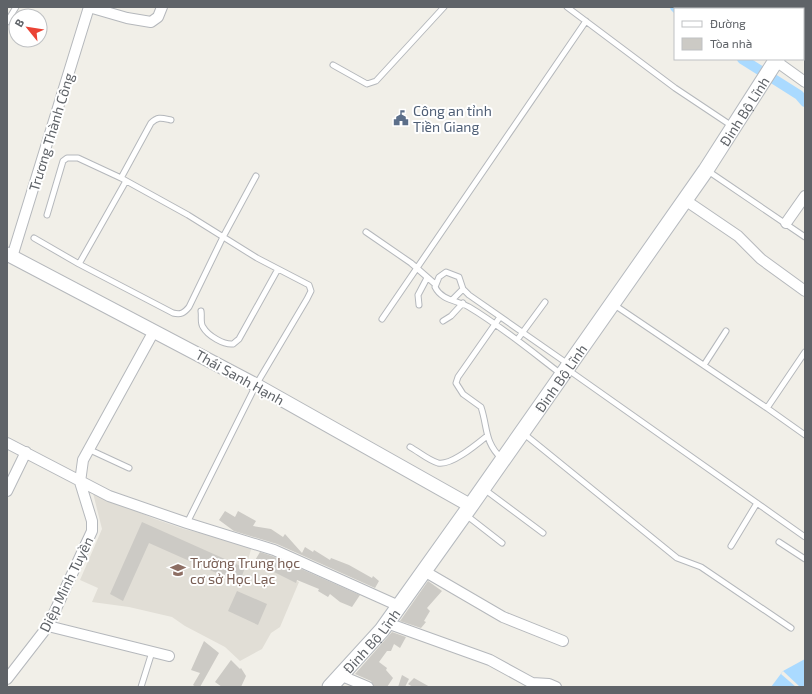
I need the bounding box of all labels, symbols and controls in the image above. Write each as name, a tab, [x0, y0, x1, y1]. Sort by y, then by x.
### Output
north arrow	[8, 8, 48, 48]
legend	[674, 8, 804, 60]
text: B	[12, 16, 26, 29]
text: Đường	[710, 16, 746, 30]
text: Tòa nhà	[710, 36, 752, 50]
street label: Trương Thành Công	[25, 71, 77, 193]
street label: Đinh Bộ Lĩnh	[715, 73, 772, 149]
place label: Công an tỉnh Tiền Giang	[413, 102, 492, 135]
public building icon: Công an tỉnh Tiền Giang	[392, 109, 410, 127]
street label: Đinh Bộ Lĩnh	[531, 341, 590, 415]
street label: Thái Sanh Hạnh	[193, 346, 287, 408]
street label: Diệp Minh Tuyền	[36, 533, 96, 635]
place label: Trường Trung học cơ sở Học Lạc	[190, 554, 300, 587]
school or university icon: Trường Trung học cơ sở Học Lạc	[169, 561, 187, 579]
street label: Đinh Bộ Lĩnh	[339, 605, 403, 676]

